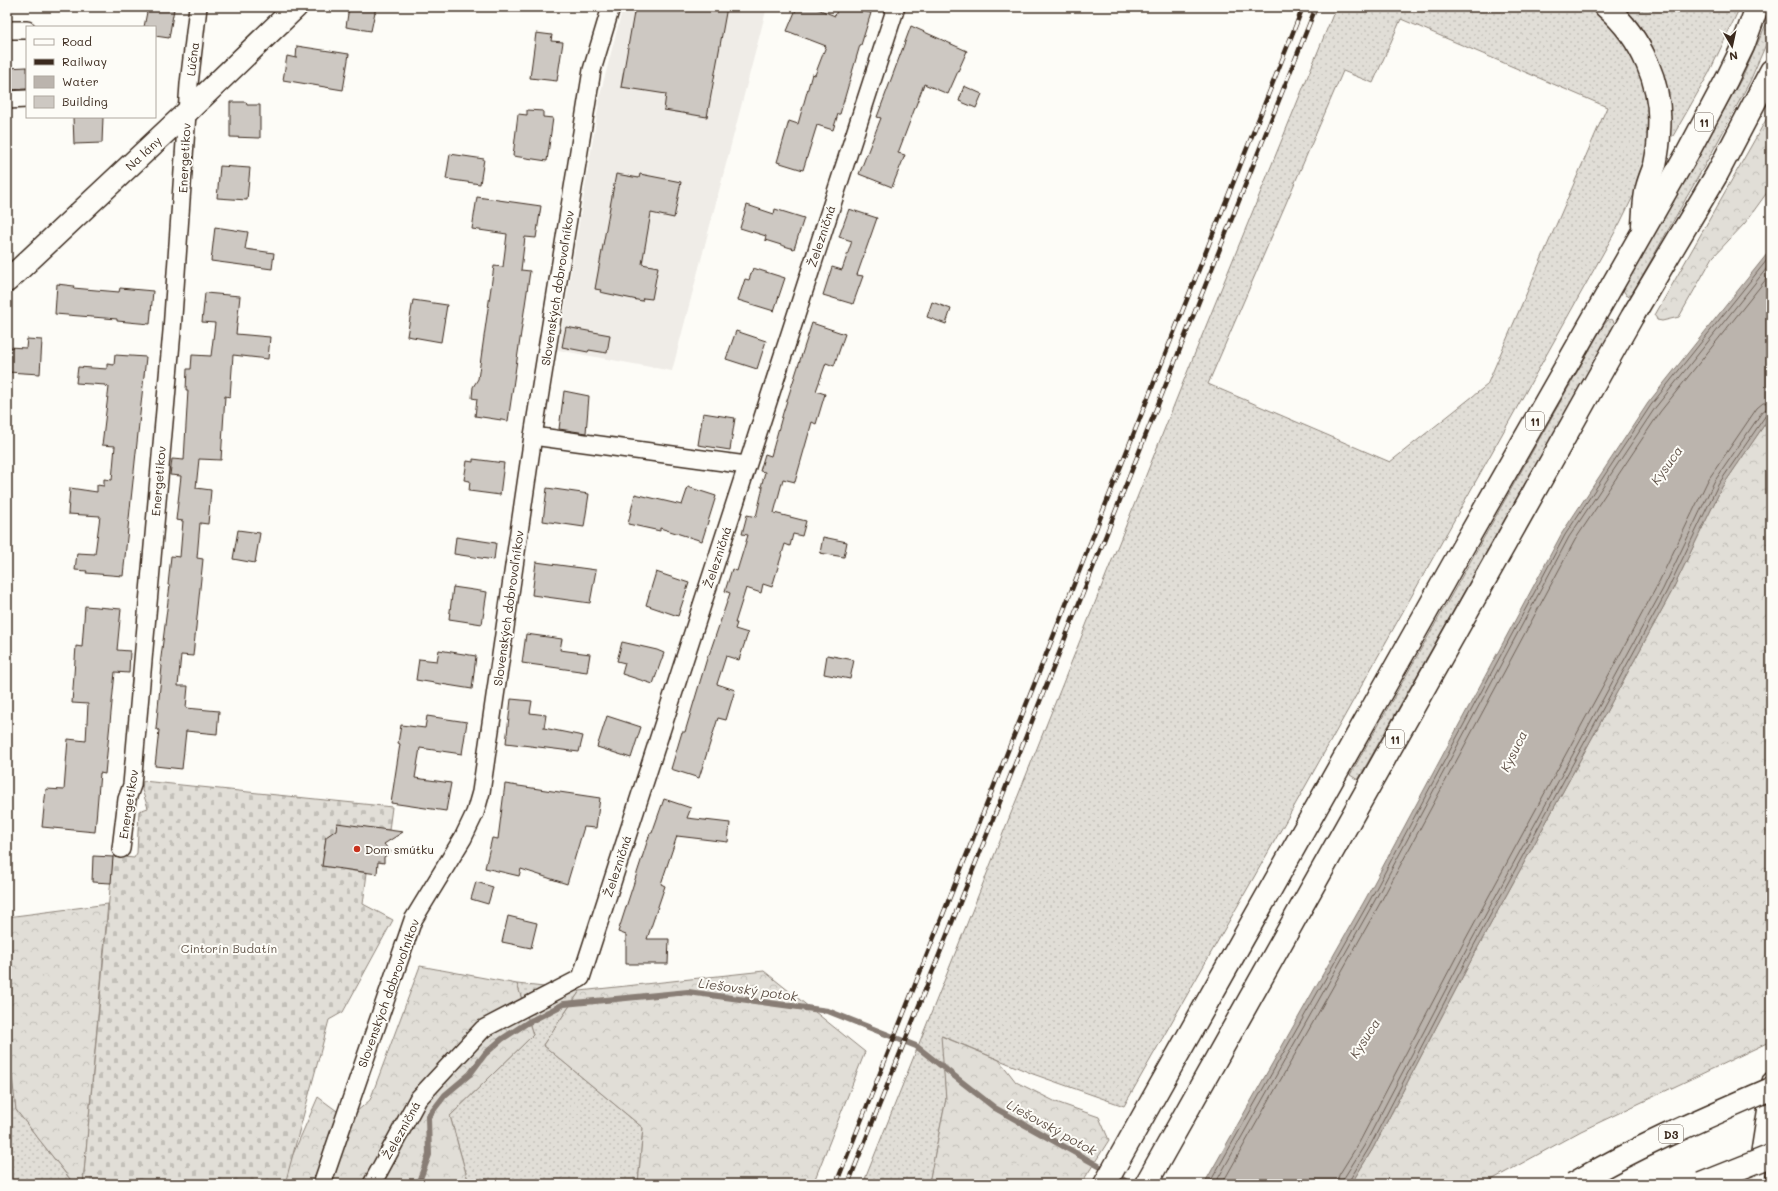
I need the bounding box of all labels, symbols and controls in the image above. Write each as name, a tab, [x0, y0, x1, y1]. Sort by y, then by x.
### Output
legend	[26, 26, 156, 118]
north arrow	[1712, 26, 1752, 66]
text: Road	[62, 33, 92, 49]
street label: Lúčna	[182, 41, 202, 77]
text: N	[1728, 48, 1739, 64]
text: Railway	[62, 53, 107, 69]
text: Water	[62, 73, 99, 89]
text: Building	[62, 93, 108, 109]
road number: 11	[1695, 113, 1713, 131]
street label: Energetikov	[174, 123, 194, 193]
street label: Na lány	[122, 132, 164, 174]
street label: Železničná	[803, 203, 839, 269]
street label: Slovenských dobrovoľníkov	[537, 209, 577, 367]
road number: 11	[1526, 412, 1544, 430]
water label: Kysuca	[1646, 442, 1686, 488]
street label: Energetikov	[147, 445, 169, 517]
street label: Železničná	[699, 524, 735, 590]
street label: Slovenských dobrovoľníkov	[489, 529, 527, 687]
water label: Kysuca	[1496, 728, 1530, 774]
road number: 11	[1386, 730, 1404, 748]
street label: Energetikov	[115, 768, 141, 840]
street label: Železničná	[599, 833, 635, 899]
place label: Dom smútku	[365, 841, 434, 857]
marker: Dom smútku	[352, 844, 362, 854]
street label: Slovenských dobrovoľníkov	[354, 916, 422, 1070]
park label: Cintorín Budatín	[181, 940, 277, 956]
water label: Liešovský potok	[697, 974, 800, 1005]
water label: Kysuca	[1345, 1015, 1383, 1061]
water label: Liešovský potok	[1004, 1095, 1101, 1159]
street label: Železničná	[378, 1098, 424, 1162]
road number: D3	[1659, 1125, 1683, 1143]

